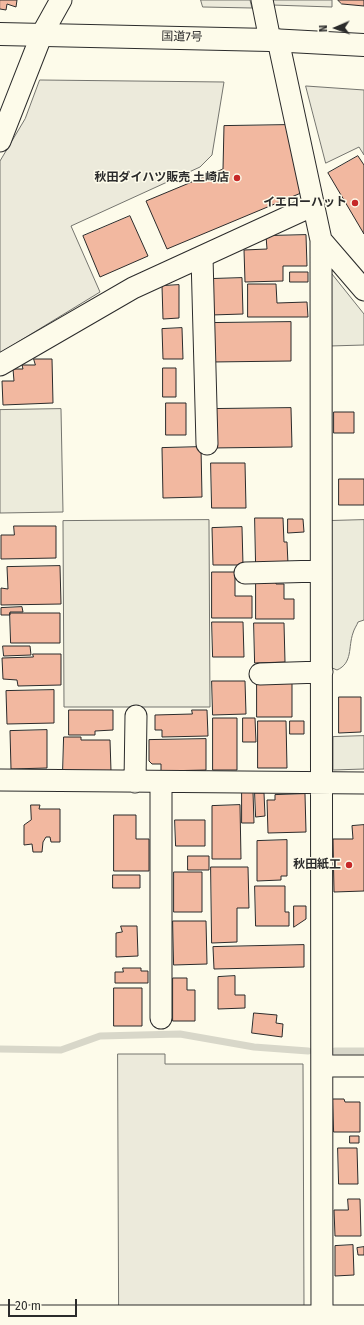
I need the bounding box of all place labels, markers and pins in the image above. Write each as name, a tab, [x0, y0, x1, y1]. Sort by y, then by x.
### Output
place label: 秋田ダイハツ販売 土崎店	[94, 171, 229, 185]
marker: 秋田ダイハツ販売 土崎店	[232, 173, 242, 183]
place label: イエローハット	[263, 196, 347, 210]
marker: イエローハット	[350, 198, 360, 208]
place label: 秋田紙工	[293, 858, 341, 872]
marker: 秋田紙工	[344, 860, 354, 870]

